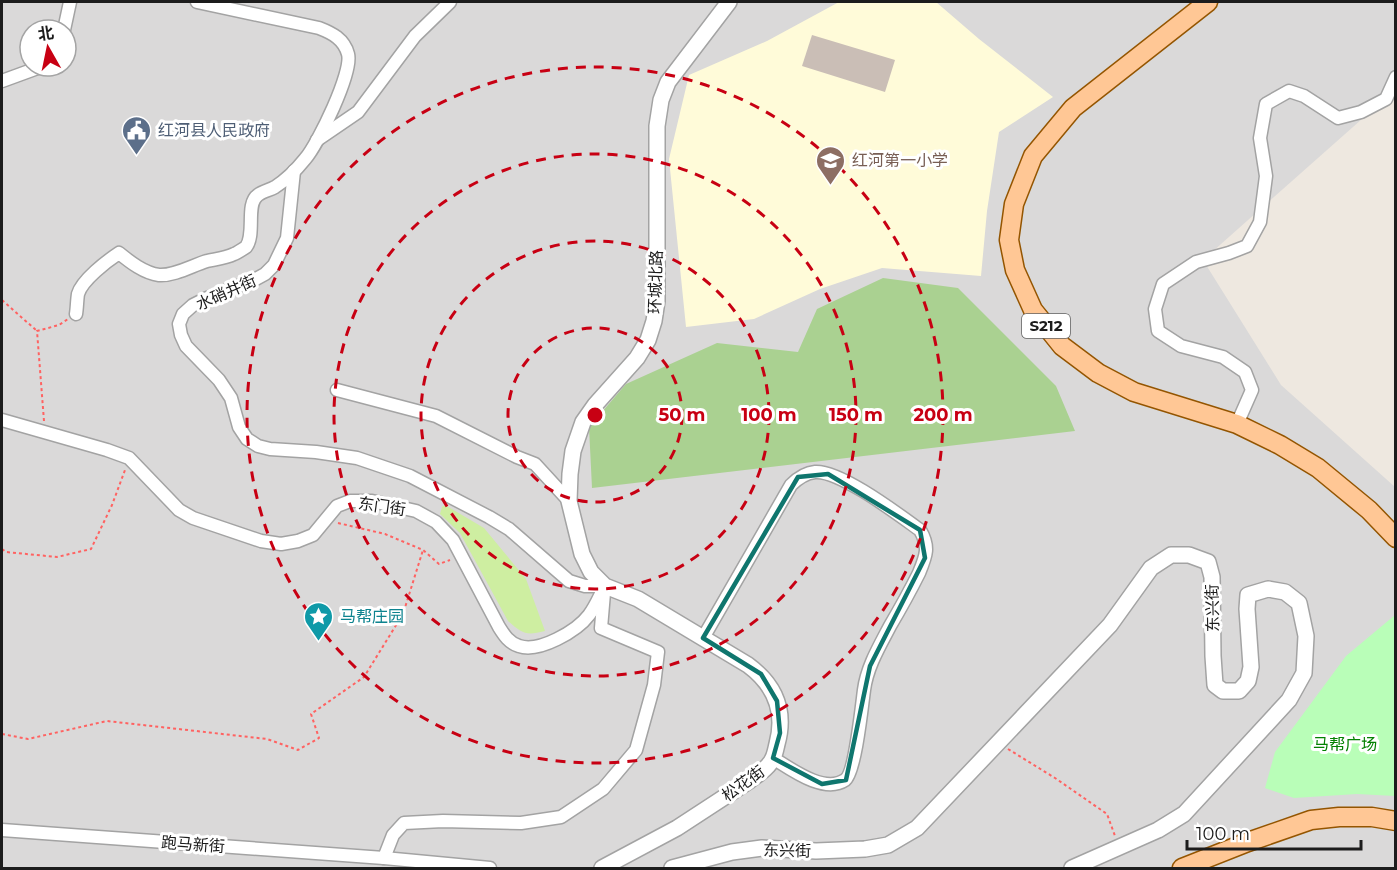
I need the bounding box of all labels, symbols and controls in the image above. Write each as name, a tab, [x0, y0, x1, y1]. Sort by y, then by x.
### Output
north arrow	[18, 18, 78, 78]
text: 北	[36, 23, 55, 44]
public building icon: 红河县人民政府	[121, 114, 153, 156]
place label: 红河县人民政府	[158, 121, 270, 140]
school or university icon: 红河第一小学	[815, 144, 847, 186]
place label: 红河第一小学	[852, 151, 948, 170]
street label: 环城北路	[645, 250, 666, 314]
street label: 水硝井街	[193, 271, 259, 314]
road number: S212	[1022, 314, 1070, 338]
text: 50 m	[659, 404, 705, 426]
text: 100 m	[741, 404, 797, 426]
text: 150 m	[829, 404, 883, 426]
text: 200 m	[913, 404, 973, 426]
centre of rings	[585, 405, 605, 425]
street label: 东门街	[357, 494, 407, 519]
street label: 东兴街	[1203, 584, 1222, 632]
place icon: 马帮庄园	[303, 600, 335, 642]
place label: 马帮庄园	[340, 607, 404, 626]
park label: 马帮广场	[1313, 735, 1377, 754]
street label: 松花街	[718, 762, 768, 805]
scale bar	[1187, 813, 1361, 851]
text: 100 m	[1196, 823, 1250, 845]
street label: 跑马新街	[160, 833, 226, 856]
street label: 东兴街	[763, 841, 811, 860]

